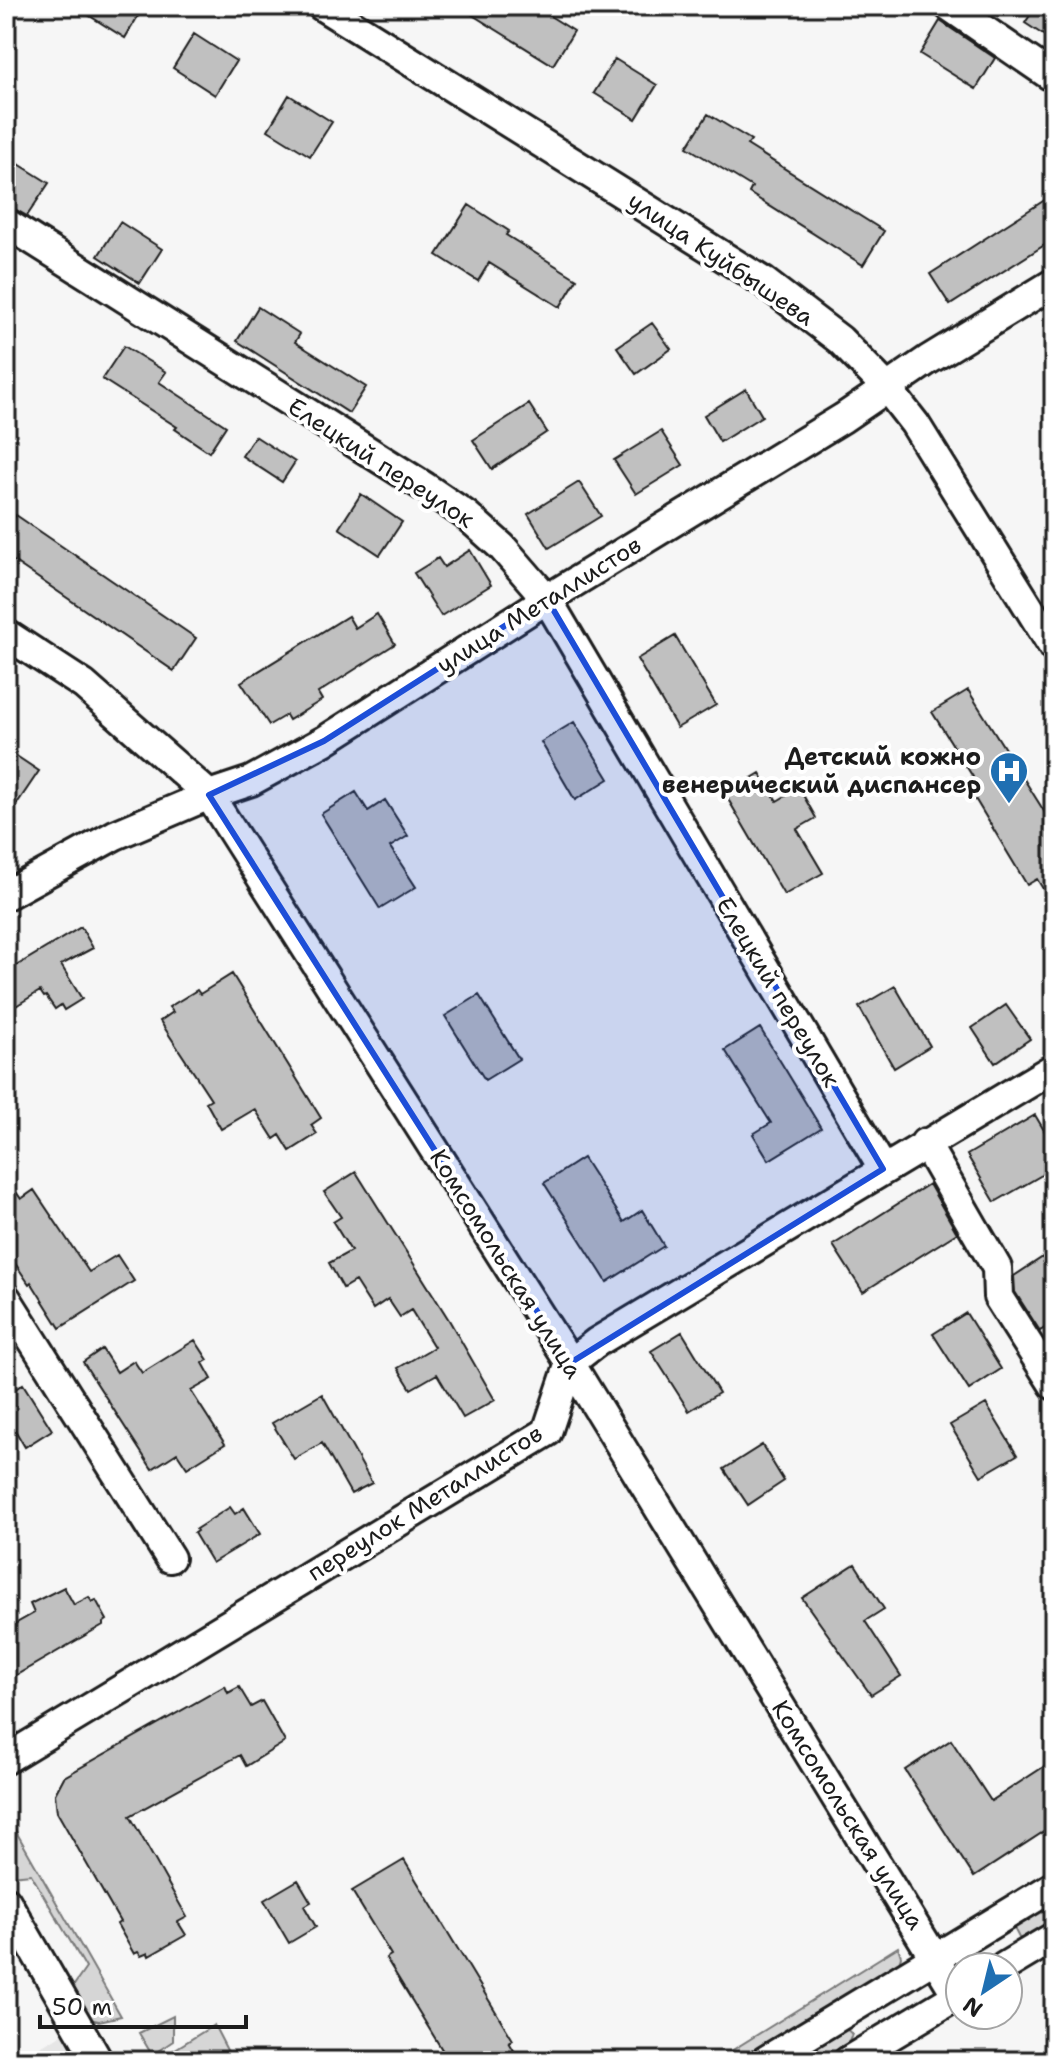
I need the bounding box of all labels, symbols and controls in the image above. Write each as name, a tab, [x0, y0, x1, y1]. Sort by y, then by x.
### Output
street label: улица Куйбышева	[622, 185, 820, 333]
street label: Елецкий переулок	[282, 391, 481, 535]
street label: улица Металлистов	[430, 529, 648, 681]
place label: Детский кожно венерический диспансер	[662, 741, 981, 801]
hospital icon: Детский кожно венерический диспансер	[988, 750, 1030, 805]
street label: Елецкий переулок	[709, 891, 848, 1093]
street label: Комсомольская улица	[422, 1143, 590, 1385]
street label: переулок Металлистов	[301, 1417, 549, 1589]
street label: Комсомольская улица	[764, 1694, 932, 1936]
north arrow	[944, 1951, 1024, 2031]
scale bar	[40, 1979, 246, 2029]
text: N	[957, 1990, 988, 2024]
text: 50 m	[52, 1991, 112, 2023]

